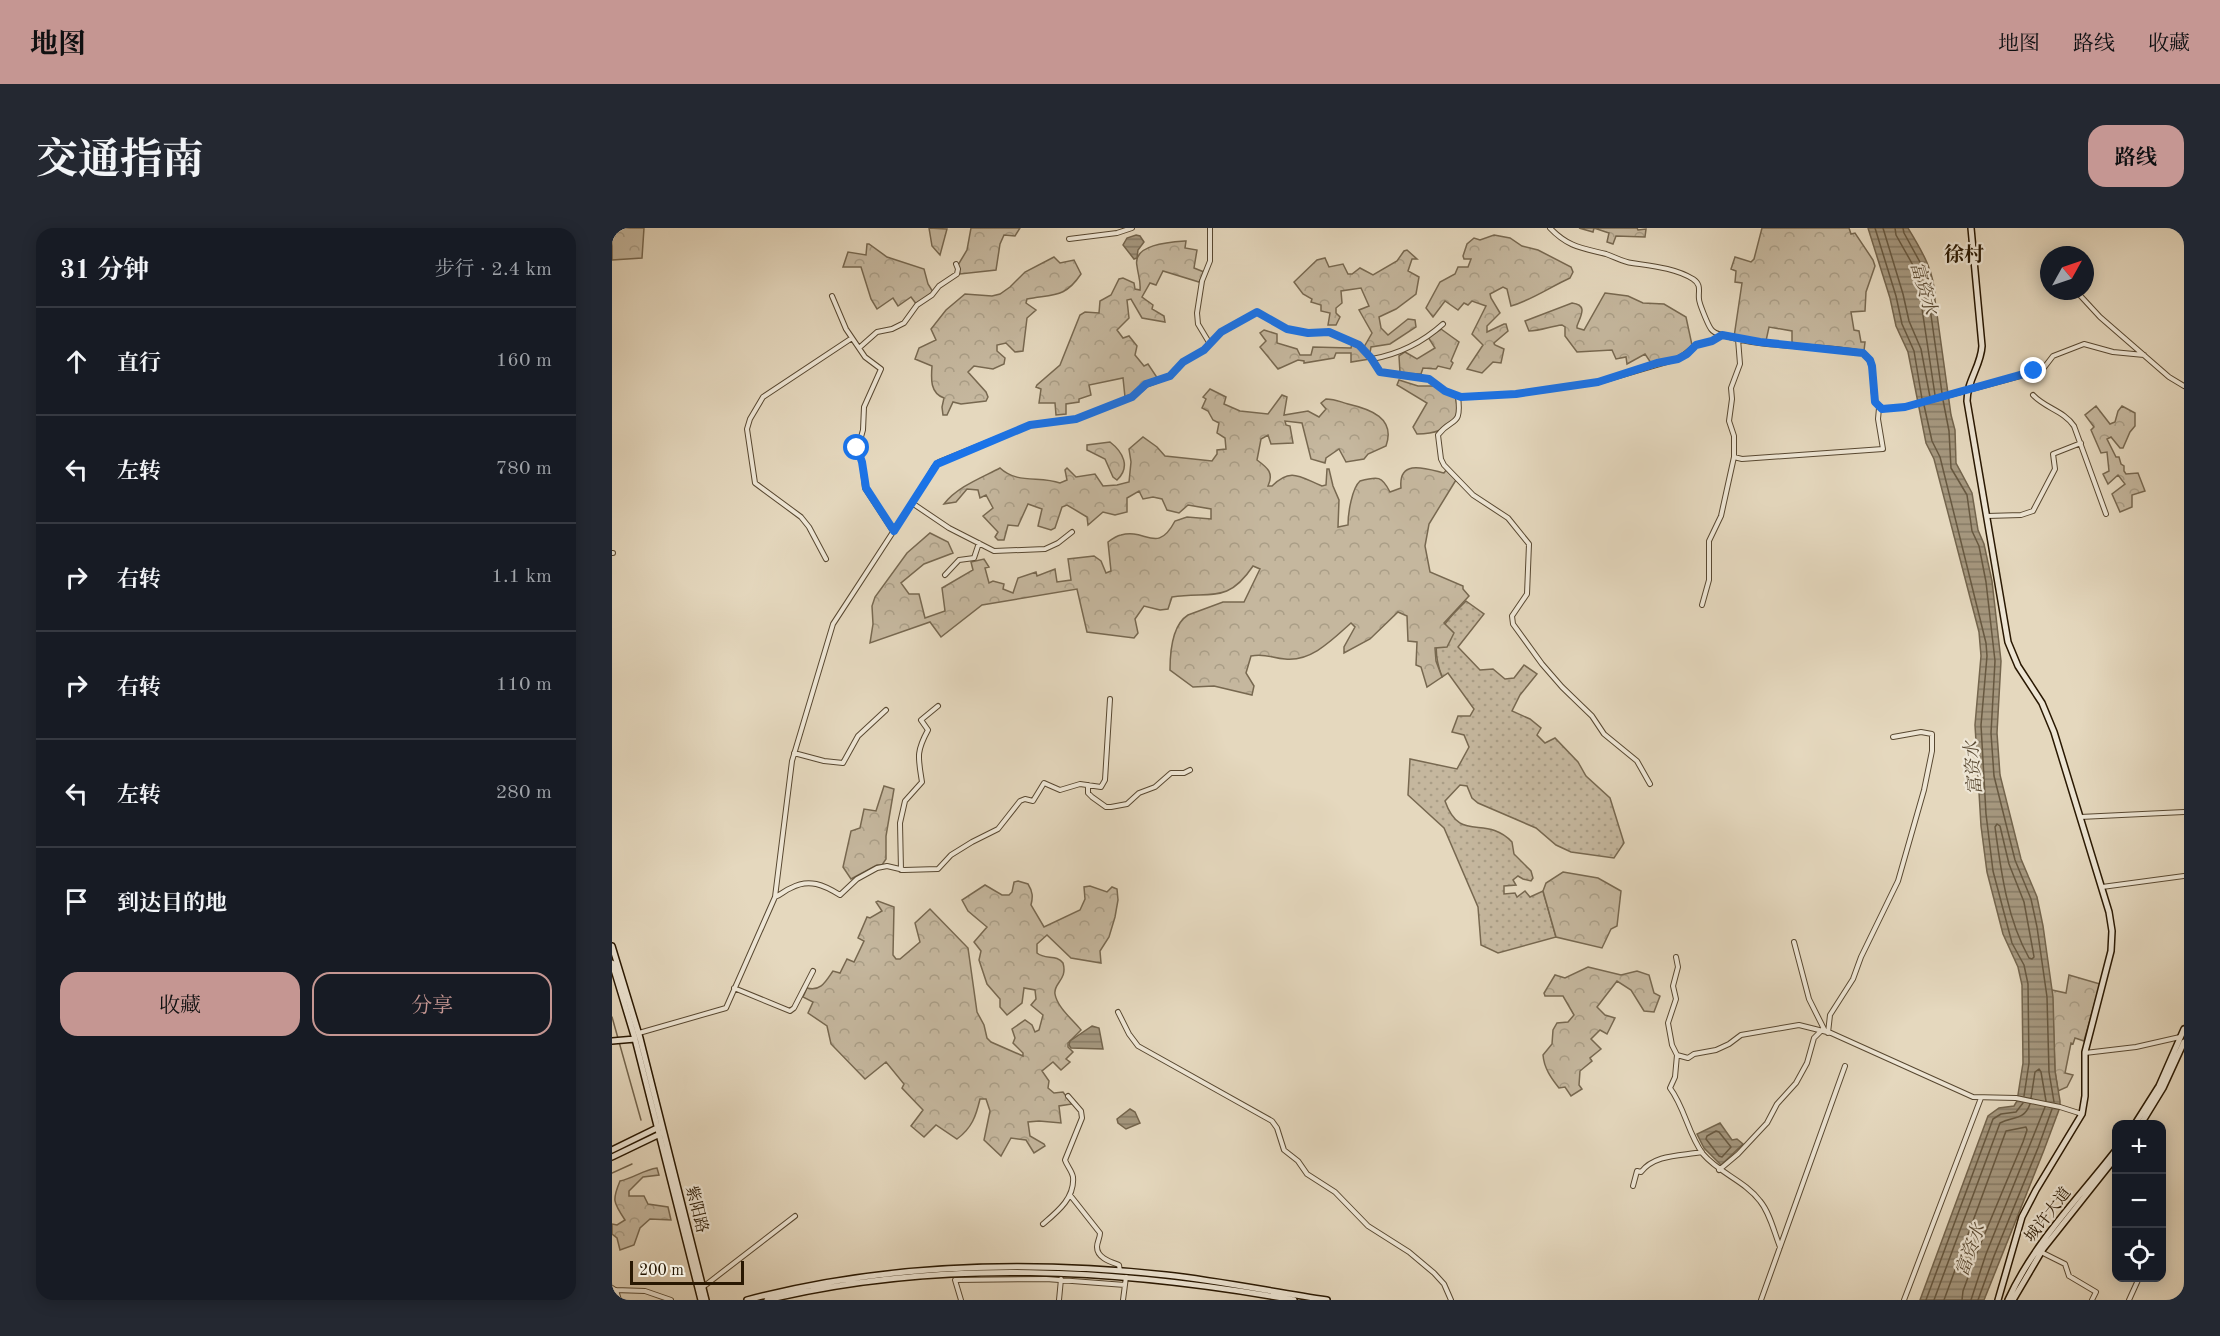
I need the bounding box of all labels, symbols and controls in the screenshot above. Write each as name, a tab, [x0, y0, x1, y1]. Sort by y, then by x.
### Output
text: 地图	[30, 32, 86, 60]
text: 地图	[1998, 34, 2040, 55]
text: 路线	[2073, 34, 2115, 55]
text: 收藏	[2148, 34, 2190, 55]
button: 路线	[2088, 125, 2184, 187]
text: 交通指南	[36, 141, 204, 183]
district label: 徐村	[1944, 243, 1984, 266]
north arrow	[2040, 246, 2094, 300]
text: 31 分钟	[60, 258, 149, 284]
water label: 富资水	[1907, 259, 1942, 319]
text: 步行 · 2.4 km	[435, 260, 552, 280]
icon: ahead	[60, 345, 93, 378]
text: 160 m	[496, 351, 552, 371]
text: 直行	[117, 353, 161, 375]
route end	[2020, 357, 2046, 383]
route start	[843, 434, 869, 460]
icon: left	[60, 453, 93, 486]
text: 780 m	[496, 459, 552, 479]
text: 左转	[117, 461, 161, 483]
icon: right	[60, 561, 93, 594]
text: 1.1 km	[491, 567, 552, 587]
text: 右转	[117, 569, 161, 591]
icon: right	[60, 669, 93, 702]
text: 110 m	[496, 675, 552, 695]
text: 右转	[117, 677, 161, 699]
water label: 富资水	[1961, 738, 1985, 796]
icon: left	[60, 777, 93, 810]
text: 280 m	[496, 783, 552, 803]
text: 左转	[117, 785, 161, 807]
icon: arrive	[60, 885, 93, 918]
text: 到达目的地	[117, 893, 227, 915]
button: 收藏	[60, 972, 300, 1036]
button: 分享	[312, 972, 552, 1036]
map controls	[2112, 1120, 2166, 1282]
button: +	[2112, 1120, 2166, 1174]
button: −	[2112, 1174, 2166, 1228]
street label: 紫阳路	[682, 1184, 712, 1235]
street label: 城许大道	[2021, 1184, 2075, 1245]
water label: 富资水	[1951, 1219, 1989, 1279]
button: locate	[2112, 1228, 2166, 1282]
scale bar	[630, 1258, 744, 1286]
text: 200 m	[639, 1263, 684, 1279]

